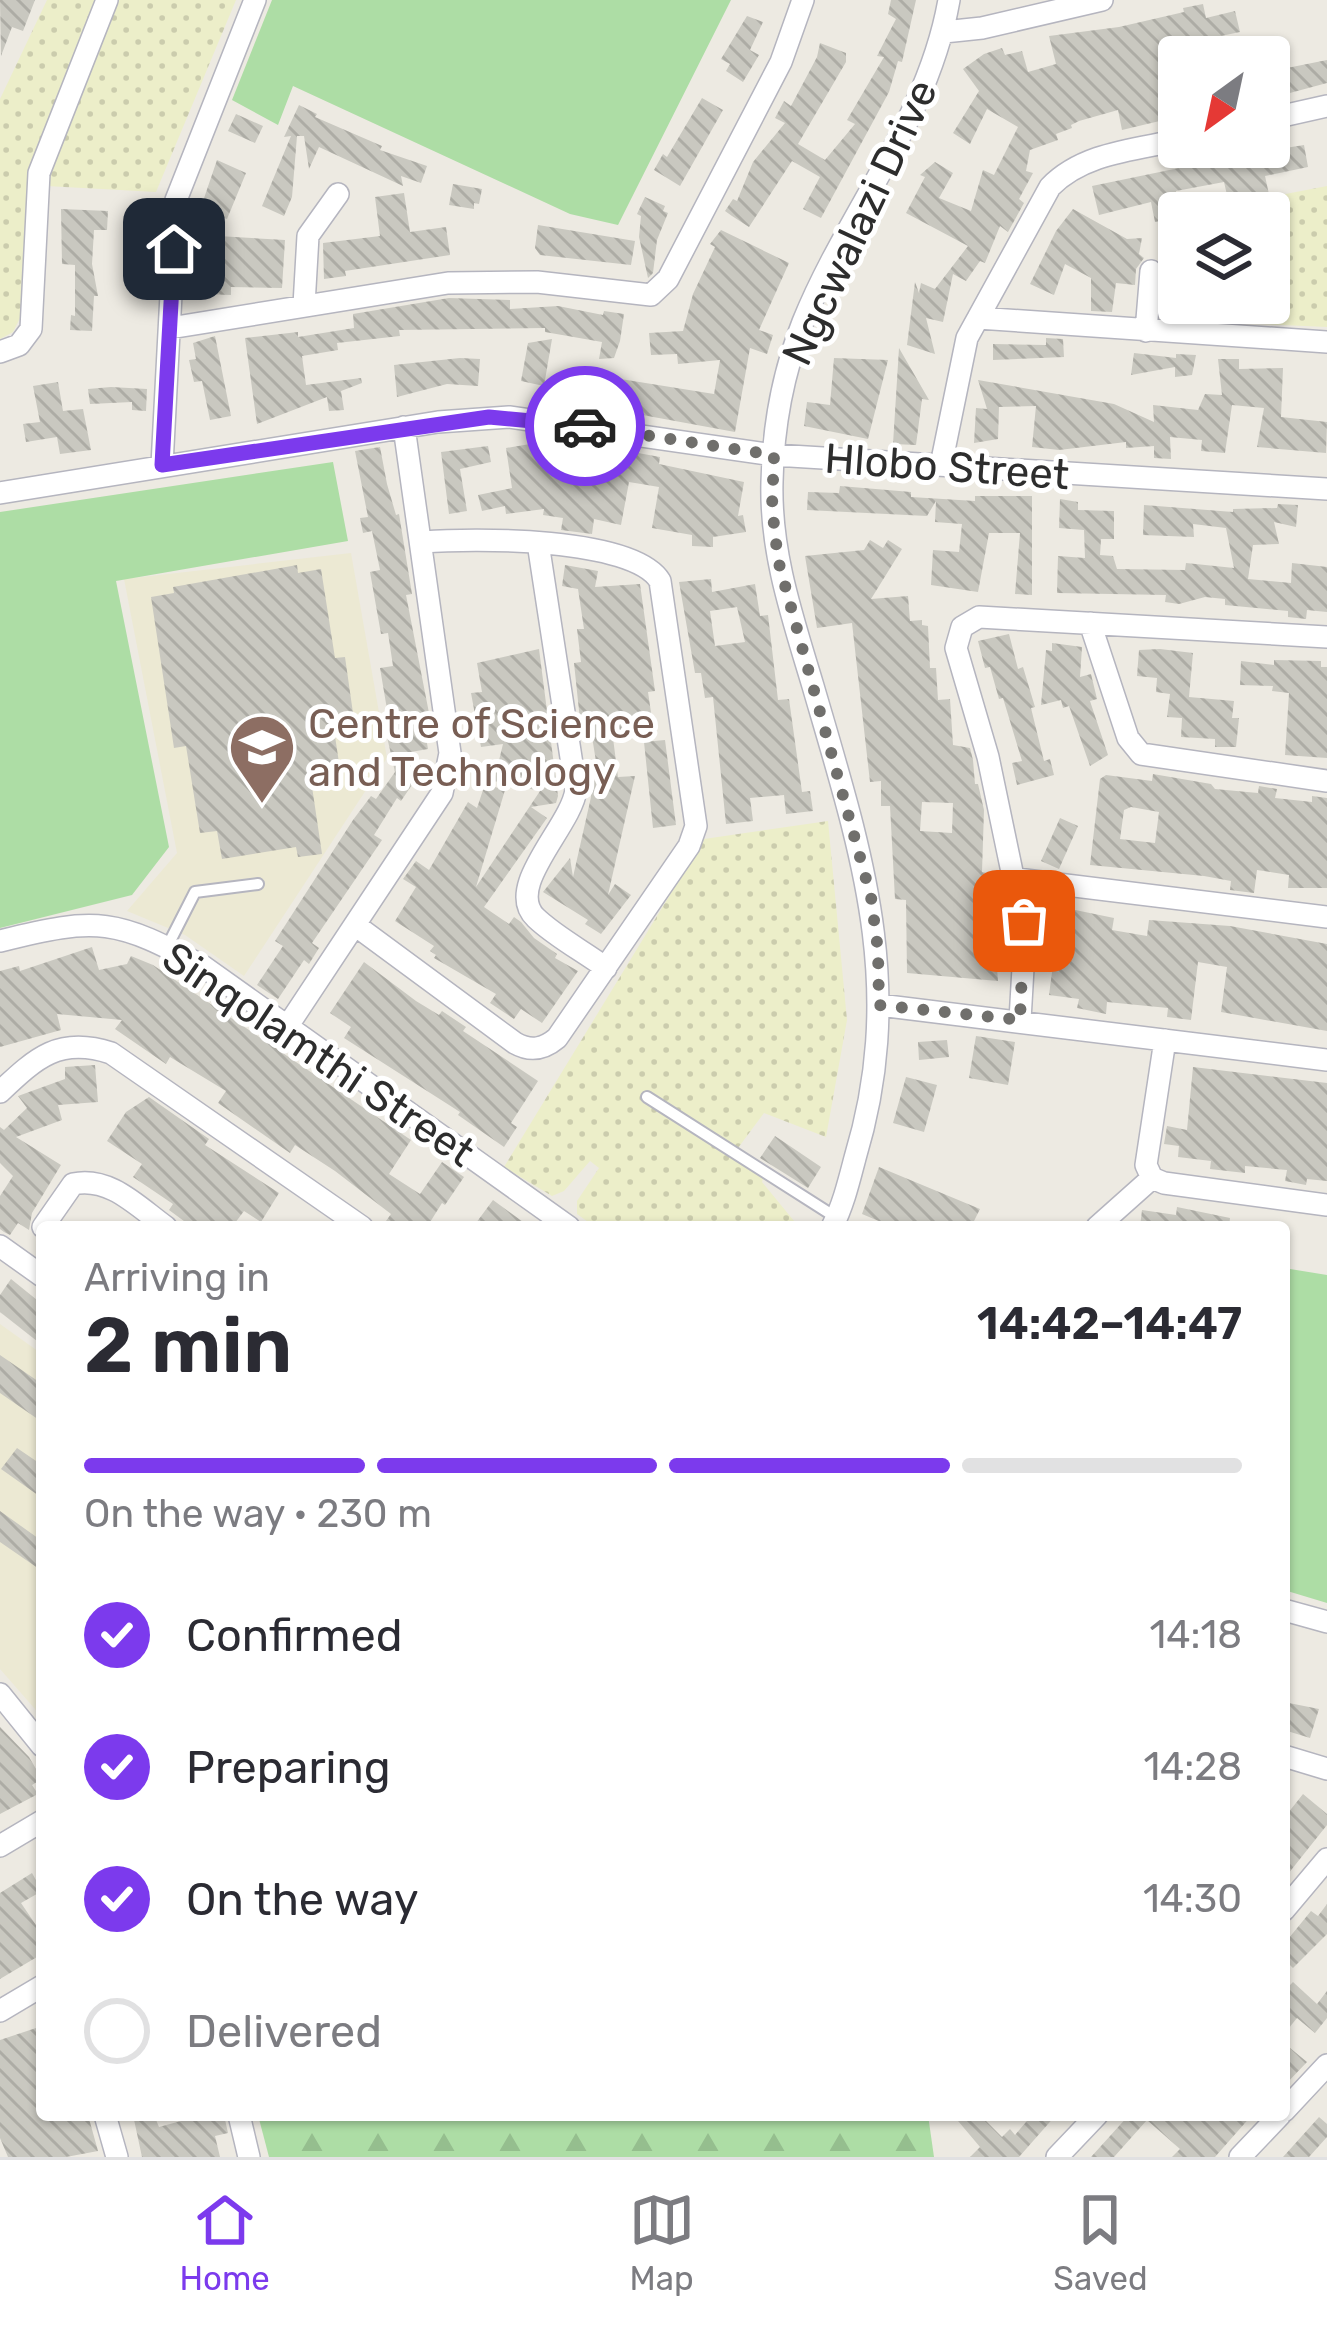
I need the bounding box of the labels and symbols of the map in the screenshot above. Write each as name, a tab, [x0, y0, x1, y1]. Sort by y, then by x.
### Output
north arrow	[1158, 36, 1290, 168]
street label: Ngcwalazi Drive	[772, 72, 948, 373]
pin	[123, 198, 225, 300]
courier	[525, 366, 645, 486]
street label: Hlobo Street	[823, 434, 1071, 500]
place label: Centre of Science and Technology	[308, 699, 655, 797]
school or university icon: Centre of Science and Technology	[227, 712, 297, 806]
pin	[973, 870, 1075, 972]
street label: Sinqolamthi Street	[153, 932, 484, 1178]

